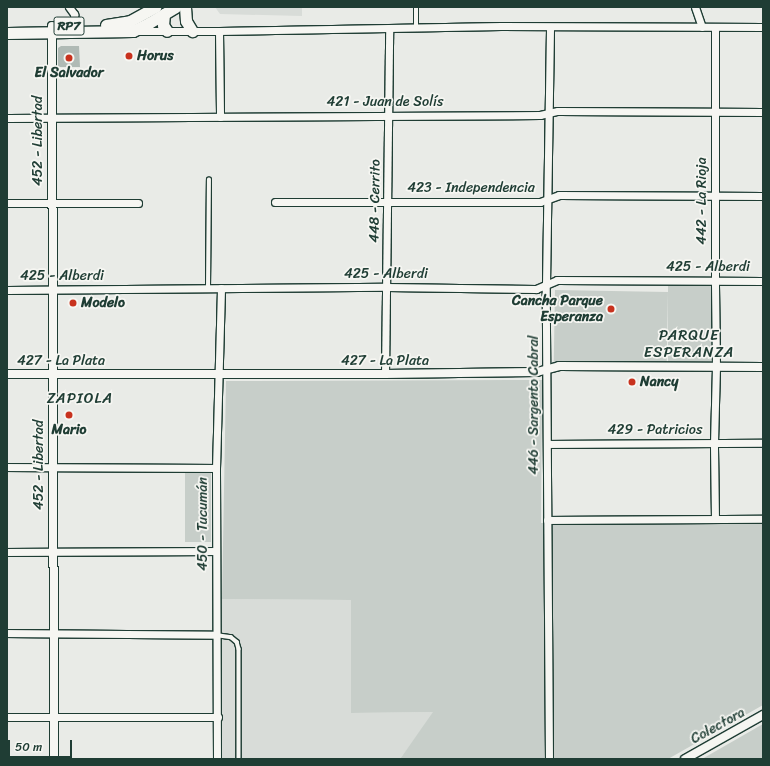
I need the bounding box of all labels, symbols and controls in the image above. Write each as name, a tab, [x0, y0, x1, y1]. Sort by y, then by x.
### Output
road number: RP7	[53, 15, 85, 37]
place label: Horus	[137, 48, 174, 64]
marker: Horus	[124, 51, 134, 61]
marker: El Salvador	[64, 53, 74, 63]
place label: El Salvador	[35, 65, 103, 81]
street label: 421 - Juan de Solís	[326, 94, 444, 110]
street label: 452 - Libertad	[30, 96, 46, 186]
street label: 442 - La Rioja	[694, 157, 710, 245]
street label: 448 - Cerrito	[366, 159, 384, 243]
street label: 423 - Independencia	[407, 180, 535, 196]
street label: 425 - Alberdi	[666, 259, 750, 275]
street label: 425 - Alberdi	[344, 266, 428, 282]
street label: 425 - Alberdi	[20, 268, 104, 284]
place label: Cancha Parque Esperanza	[512, 293, 603, 326]
place label: Modelo	[81, 295, 125, 311]
marker: Modelo	[68, 298, 78, 308]
marker: Cancha Parque Esperanza	[606, 304, 616, 314]
district label: PARQUE ESPERANZA	[643, 326, 735, 361]
street label: 446 - Sargento Cabral	[526, 335, 542, 475]
street label: 427 - La Plata	[17, 353, 105, 369]
street label: 427 - La Plata	[341, 353, 429, 369]
place label: Nancy	[640, 374, 678, 390]
marker: Nancy	[627, 377, 637, 387]
district label: ZAPIOLA	[48, 390, 112, 408]
marker: Mario	[64, 410, 74, 420]
street label: 452 - Libertad	[31, 420, 47, 510]
place label: Mario	[52, 422, 86, 438]
street label: 429 - Patricios	[608, 422, 702, 438]
street label: 450 - Tucumán	[195, 477, 211, 571]
street label: Colectora	[688, 704, 748, 748]
scale bar	[10, 732, 74, 758]
text: 50 m	[15, 736, 42, 758]

